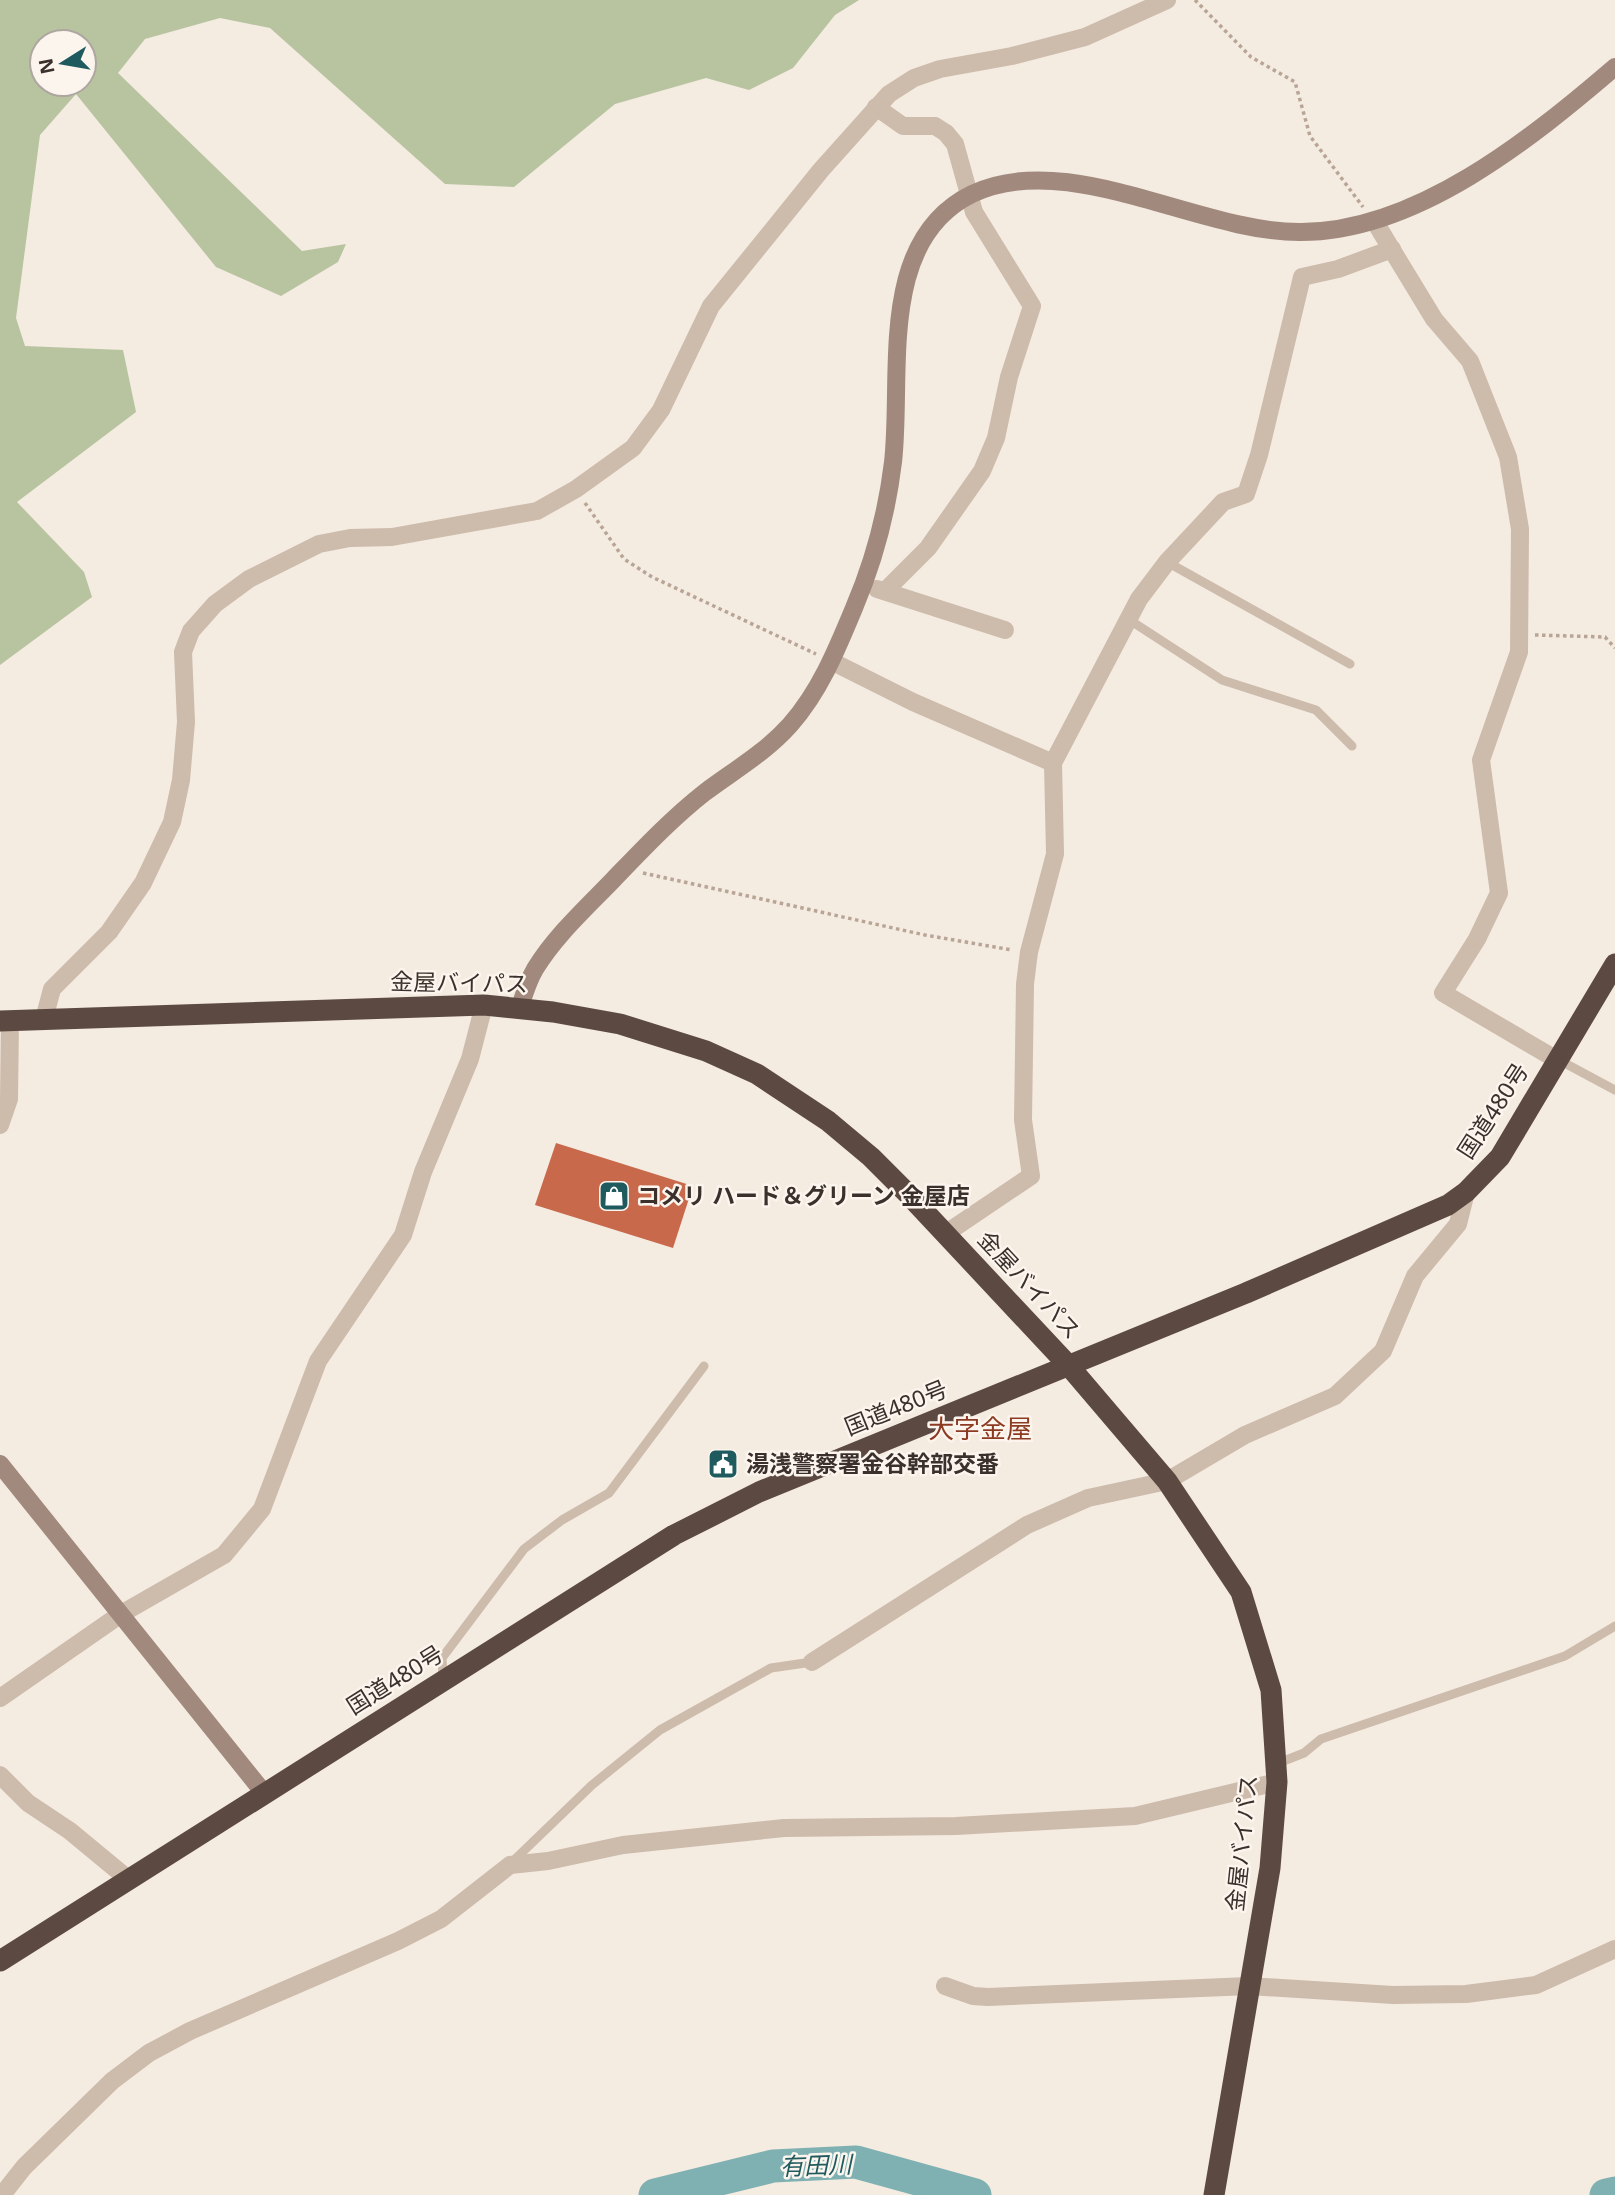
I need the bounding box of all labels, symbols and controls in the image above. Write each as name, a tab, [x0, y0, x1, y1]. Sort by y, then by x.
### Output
north arrow	[28, 28, 98, 98]
text: N	[32, 56, 61, 76]
street label: 金屋バイパス	[390, 965, 528, 999]
street label: 国道480号	[1449, 1056, 1535, 1165]
shop icon: コメリ ハード＆グリーン 金屋店	[597, 1179, 631, 1213]
place label: コメリ ハード＆グリーン 金屋店	[637, 1179, 970, 1211]
street label: 金屋バイパス	[971, 1223, 1088, 1346]
street label: 国道480号	[839, 1372, 952, 1442]
district label: 大字金屋	[928, 1410, 1032, 1446]
public building icon: 湯浅警察署金谷幹部交番	[706, 1447, 740, 1481]
place label: 湯浅警察署金谷幹部交番	[746, 1447, 999, 1479]
street label: 国道480号	[340, 1637, 449, 1721]
street label: 金屋バイパス	[1218, 1773, 1264, 1913]
water label: 有田川	[779, 2147, 855, 2182]

